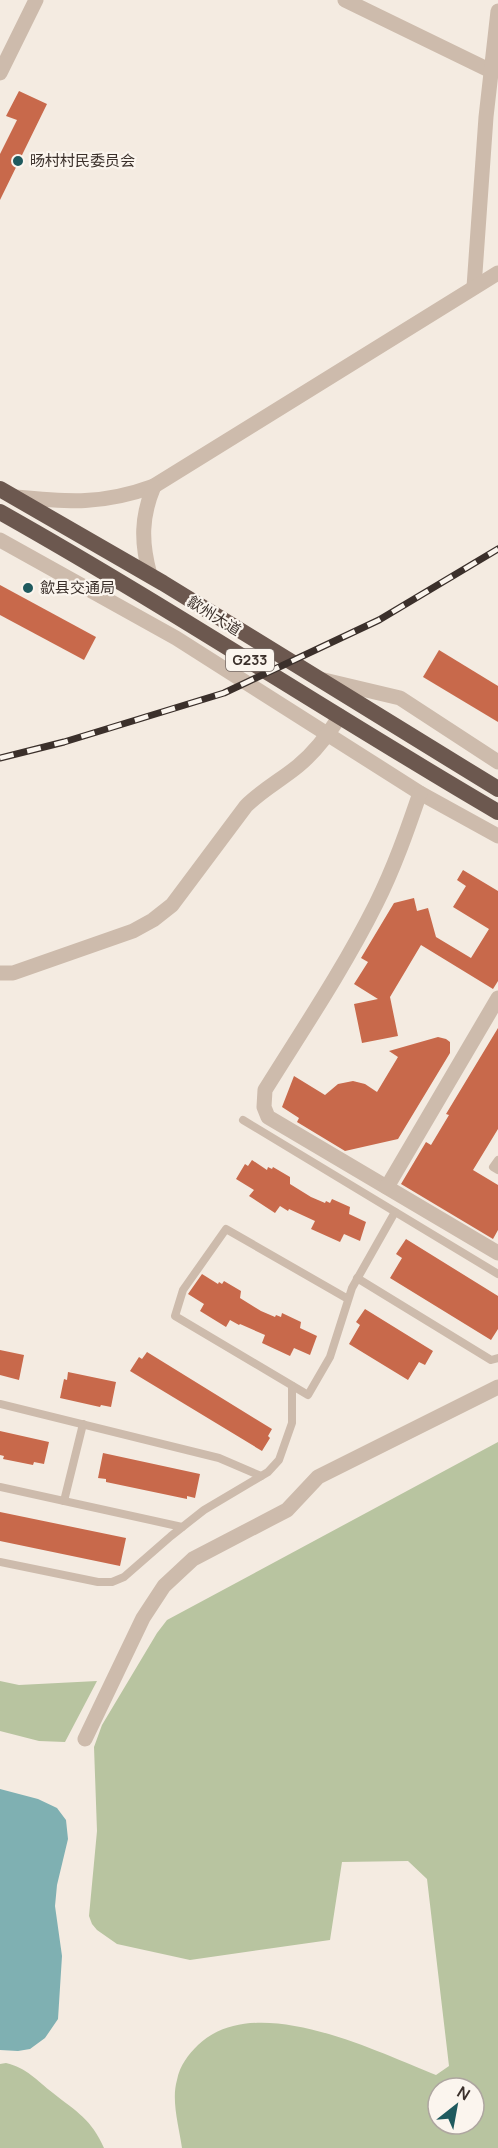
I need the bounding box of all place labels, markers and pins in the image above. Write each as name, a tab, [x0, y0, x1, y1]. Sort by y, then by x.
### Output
place label: 旸村村民委员会	[30, 150, 135, 171]
marker: 旸村村民委员会	[11, 154, 25, 168]
place label: 歙县交通局	[40, 577, 115, 598]
marker: 歙县交通局	[21, 581, 35, 595]

